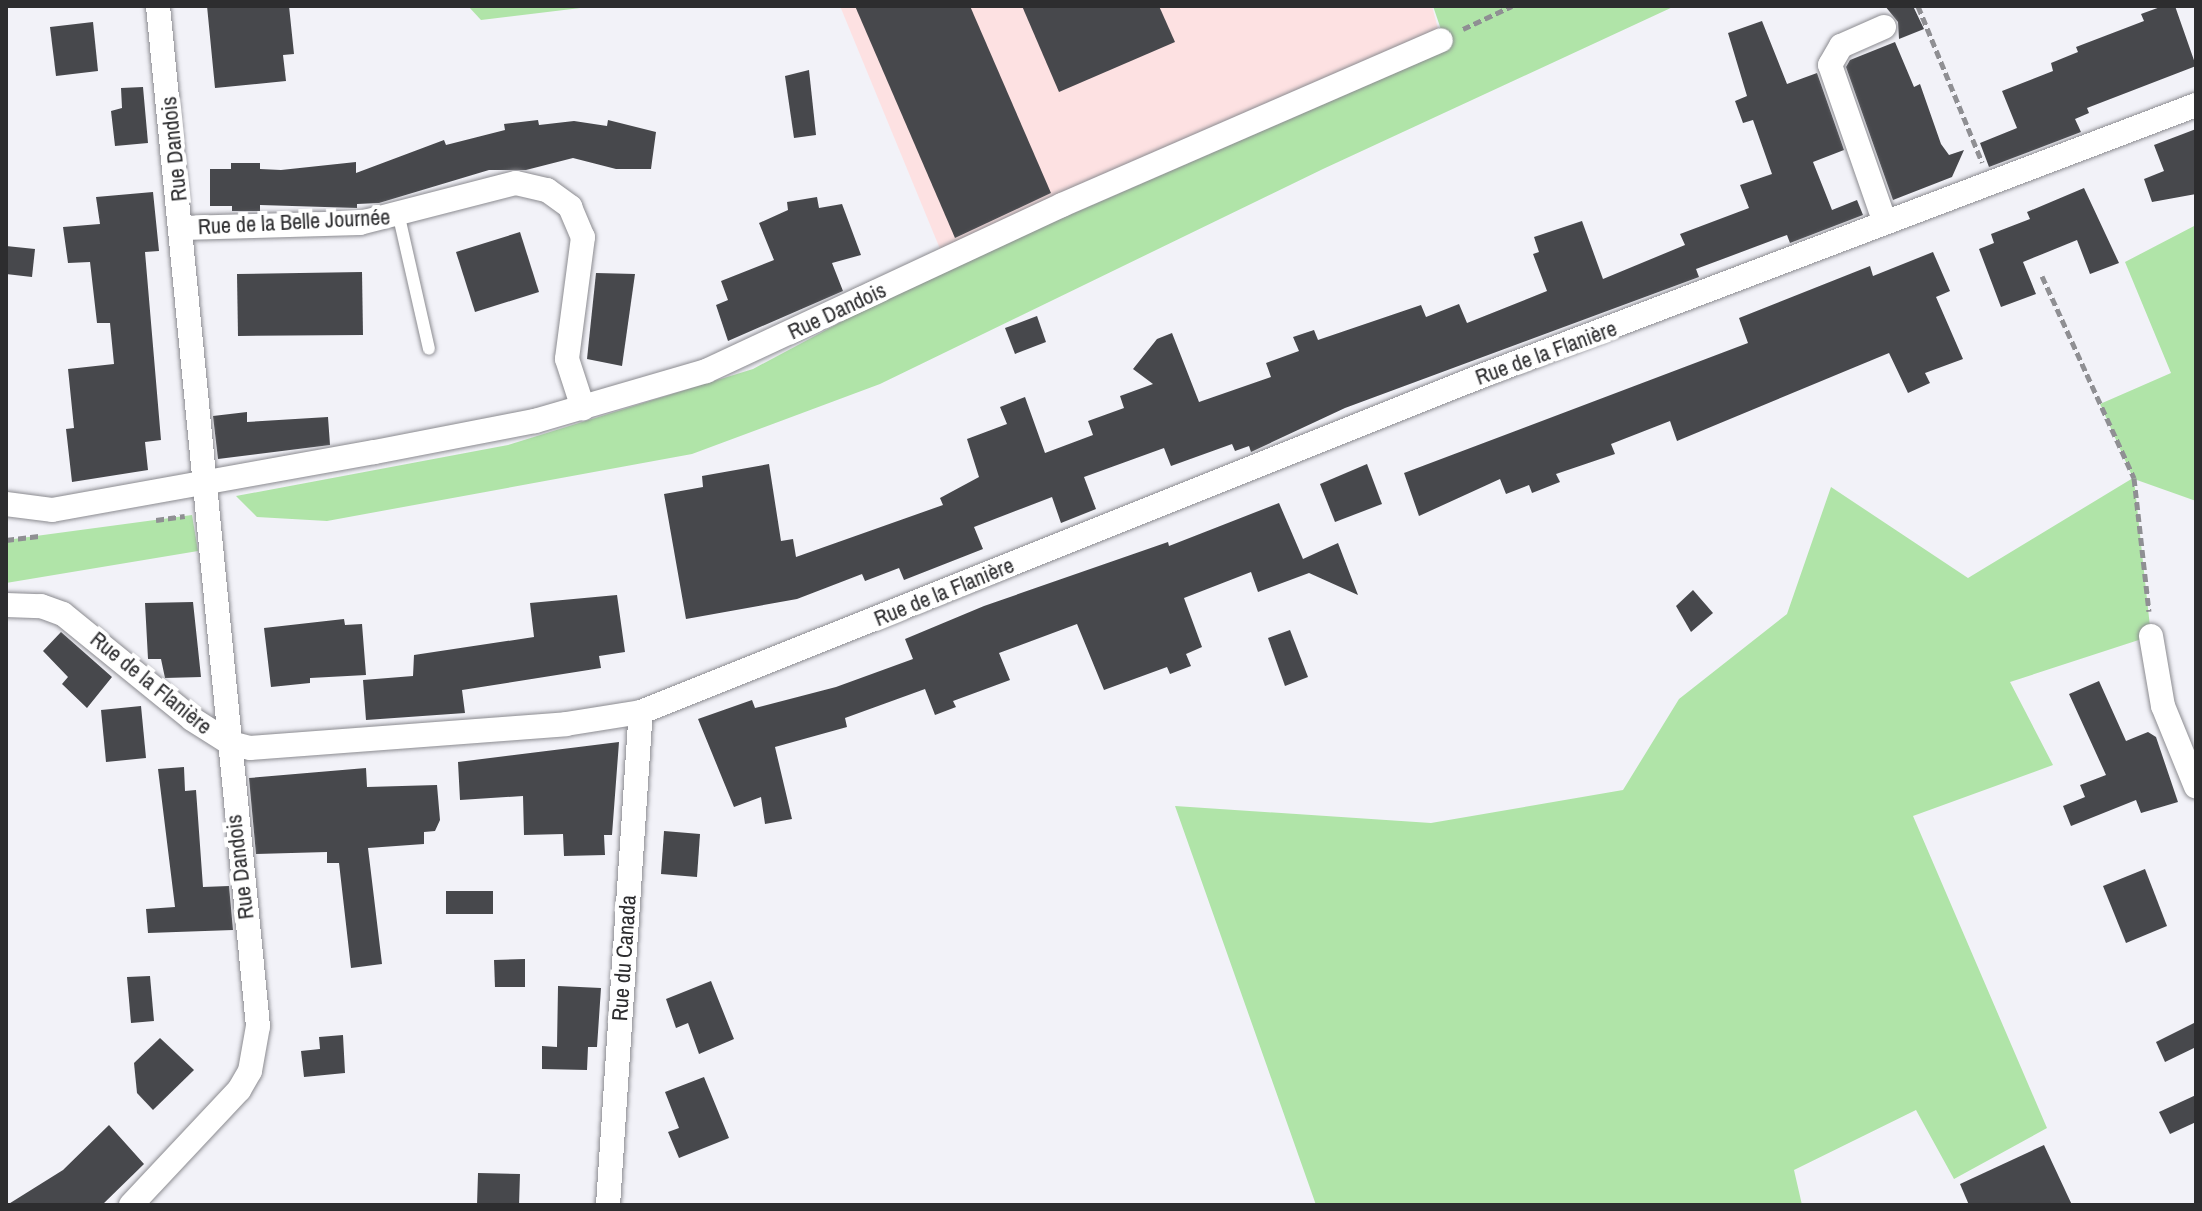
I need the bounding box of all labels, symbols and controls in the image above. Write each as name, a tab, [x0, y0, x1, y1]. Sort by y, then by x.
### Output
street label: Rue Dandois	[155, 95, 193, 203]
street label: Rue de la Belle Journée	[197, 204, 391, 240]
street label: Rue Dandois	[784, 277, 890, 345]
street label: Rue de la Flanière	[1472, 315, 1620, 391]
street label: Rue de la Flanière	[870, 552, 1018, 632]
street label: Rue de la Flanière	[85, 626, 217, 740]
street label: Rue Dandois	[220, 813, 260, 921]
street label: Rue du Canada	[606, 894, 642, 1022]

